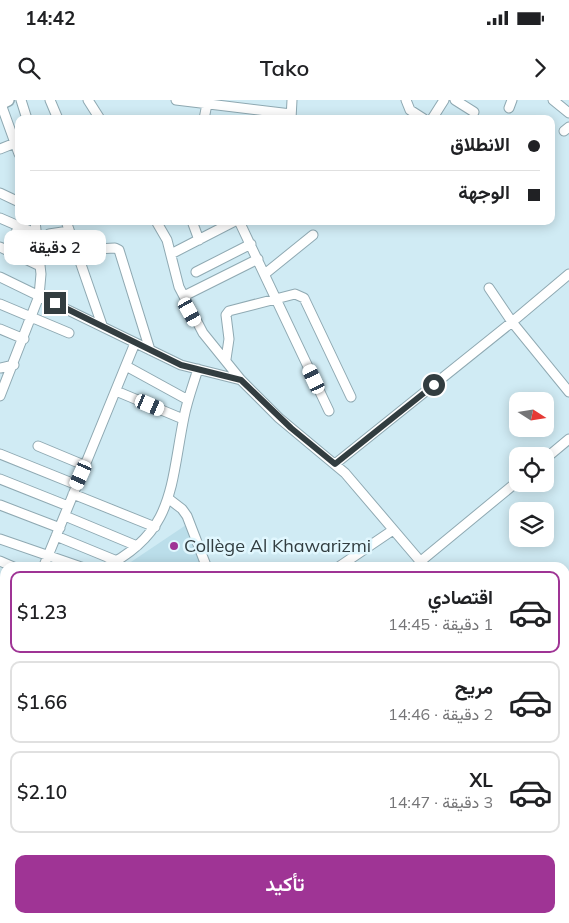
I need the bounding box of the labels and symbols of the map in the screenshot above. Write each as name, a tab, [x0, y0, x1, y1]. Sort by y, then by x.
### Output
callout: 2 دقيقة	[4, 230, 106, 266]
route end	[44, 292, 66, 314]
car	[176, 295, 203, 329]
car	[300, 362, 327, 396]
route start	[423, 374, 445, 396]
car	[133, 392, 166, 418]
north arrow	[509, 392, 554, 438]
car	[68, 458, 93, 492]
place label: Collège Al Khawarizmi	[184, 534, 371, 557]
marker: Collège Al Khawarizmi	[168, 540, 180, 552]

